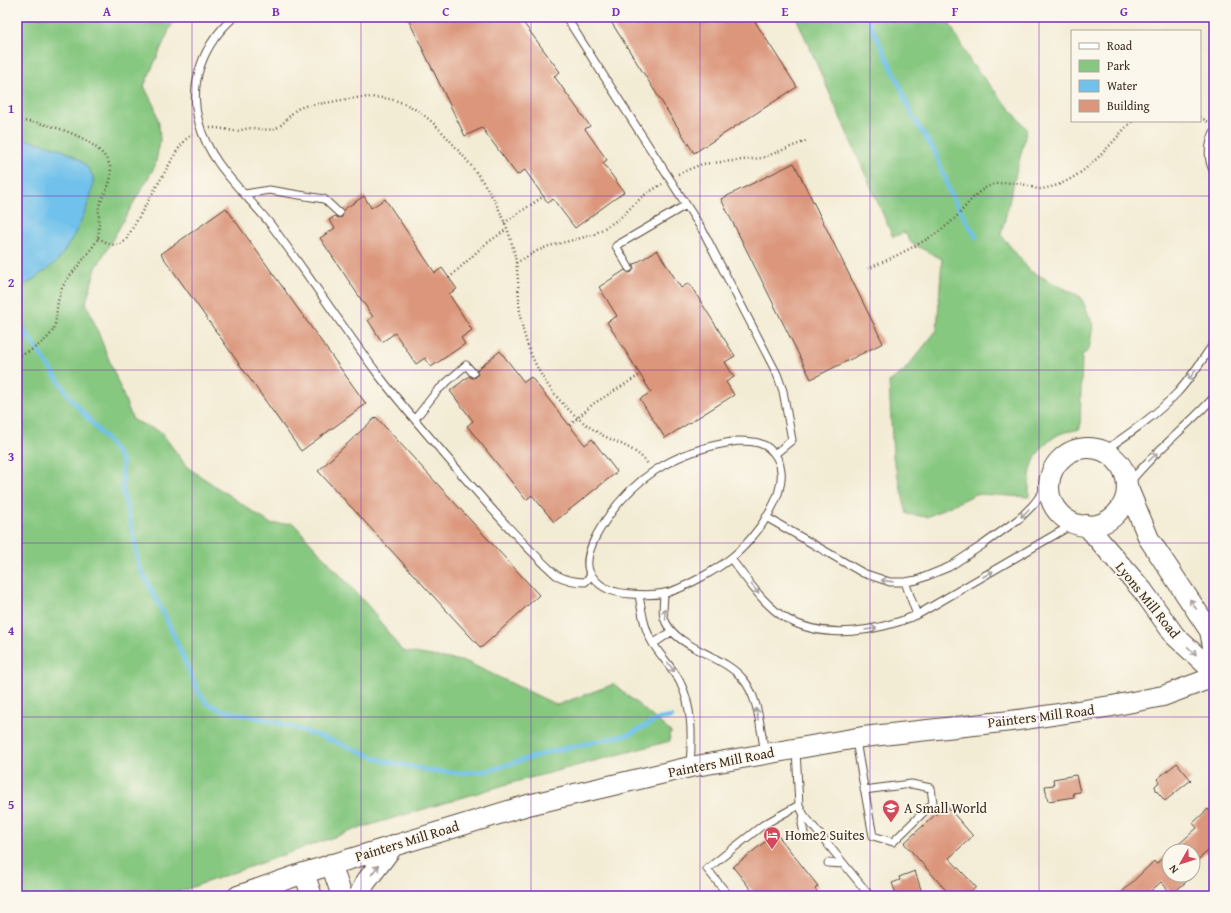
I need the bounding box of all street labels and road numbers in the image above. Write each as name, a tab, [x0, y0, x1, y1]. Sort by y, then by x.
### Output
street label: Lyons Mill Road	[1111, 558, 1185, 643]
street label: Painters Mill Road	[986, 699, 1096, 732]
street label: Painters Mill Road	[666, 742, 776, 782]
street label: Painters Mill Road	[353, 816, 462, 866]

